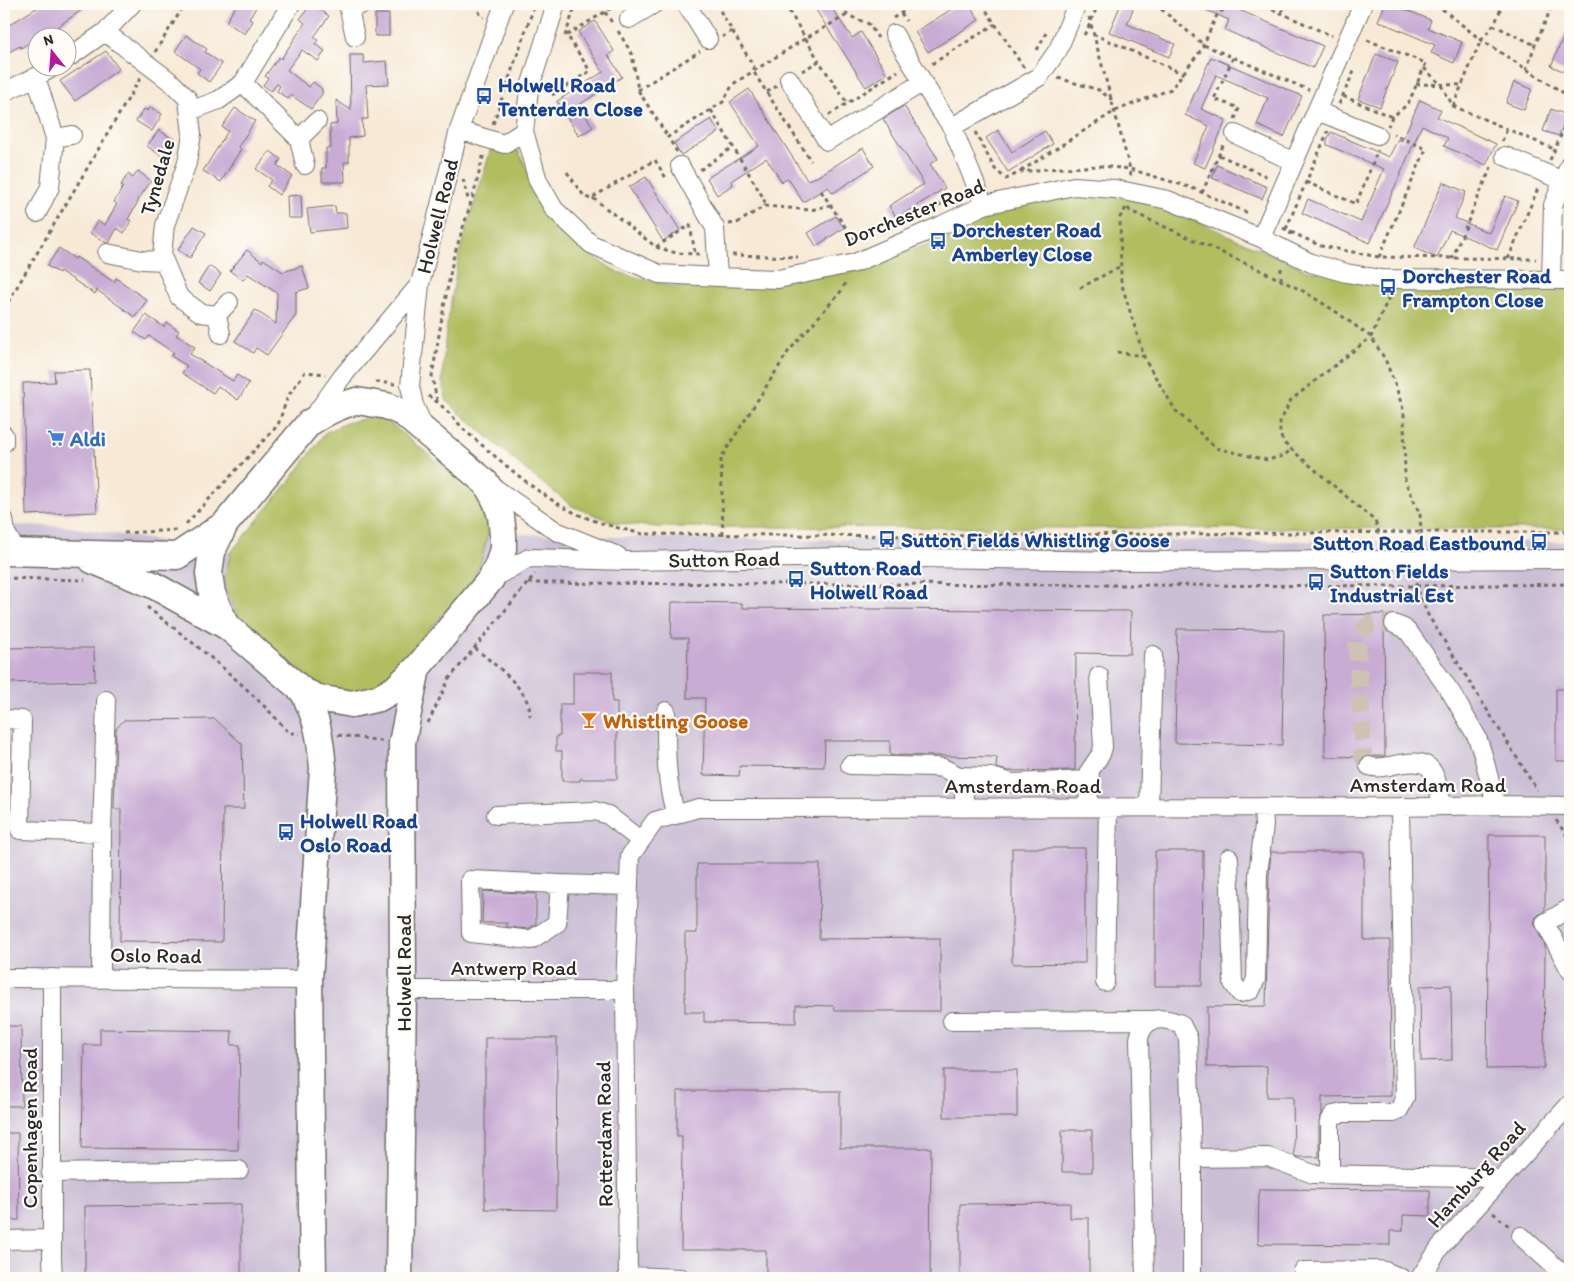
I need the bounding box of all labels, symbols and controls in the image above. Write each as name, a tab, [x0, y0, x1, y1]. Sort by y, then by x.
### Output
north arrow	[28, 28, 78, 78]
text: N	[41, 31, 55, 50]
place label: Holwell Road Tenterden Close	[497, 72, 643, 121]
bus stop icon: Holwell Road Tenterden Close	[474, 86, 494, 106]
street label: Tynedale	[134, 136, 180, 218]
street label: Holwell Road	[411, 156, 463, 276]
street label: Dorchester Road	[840, 172, 988, 252]
place label: Dorchester Road Amberley Close	[951, 217, 1102, 267]
bus stop icon: Dorchester Road Amberley Close	[928, 231, 948, 251]
place label: Dorchester Road Frampton Close	[1402, 263, 1552, 313]
bus stop icon: Dorchester Road Frampton Close	[1378, 277, 1398, 297]
place label: Aldi	[69, 426, 106, 451]
supermarket icon: Aldi	[46, 428, 66, 448]
place label: Sutton Fields Whistling Goose	[901, 527, 1170, 553]
bus stop icon: Sutton Fields Whistling Goose	[877, 529, 897, 549]
place label: Sutton Road Eastbound	[1313, 530, 1525, 555]
bus stop icon: Sutton Road Eastbound	[1529, 532, 1549, 552]
street label: Sutton Road	[668, 546, 780, 572]
place label: Sutton Road Holwell Road	[810, 555, 928, 604]
place label: Sutton Fields Industrial Est	[1330, 558, 1454, 607]
bus stop icon: Sutton Road Holwell Road	[786, 569, 806, 589]
bus stop icon: Sutton Fields Industrial Est	[1306, 572, 1326, 592]
place label: Whistling Goose	[603, 708, 748, 734]
bar icon: Whistling Goose	[579, 710, 599, 730]
street label: Amsterdam Road	[1350, 772, 1507, 797]
street label: Amsterdam Road	[945, 773, 1102, 798]
place label: Holwell Road Oslo Road	[300, 808, 418, 857]
bus stop icon: Holwell Road Oslo Road	[276, 822, 296, 842]
street label: Holwell Road	[391, 914, 416, 1032]
street label: Oslo Road	[110, 942, 203, 968]
street label: Antwerp Road	[451, 955, 578, 980]
street label: Copenhagen Road	[17, 1047, 42, 1209]
street label: Rotterdam Road	[590, 1060, 618, 1207]
street label: Hamburg Road	[1422, 1116, 1530, 1232]

